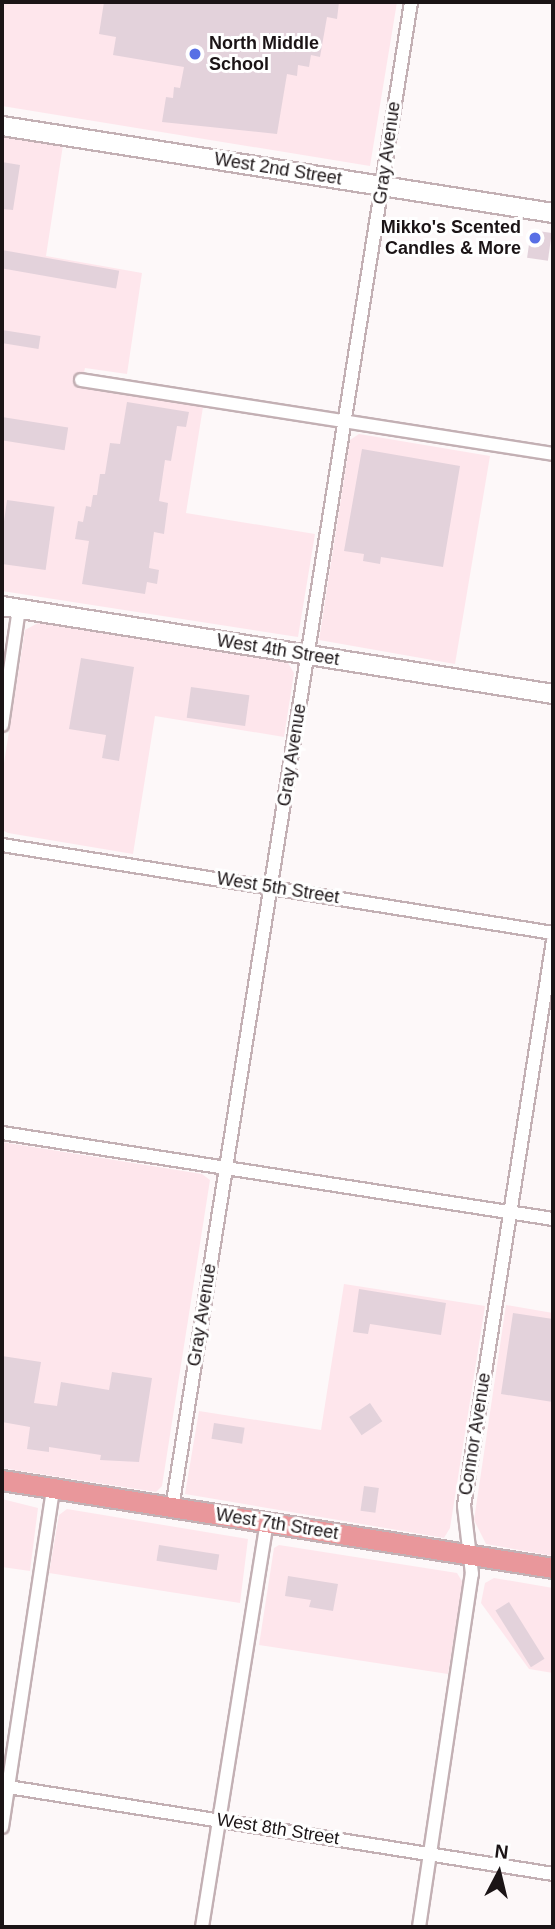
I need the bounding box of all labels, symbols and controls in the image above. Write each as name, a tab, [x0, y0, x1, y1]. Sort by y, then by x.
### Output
place label: North Middle School	[209, 33, 319, 76]
marker: North Middle School	[187, 46, 203, 62]
street label: Gray Avenue	[369, 100, 405, 206]
street label: West 2nd Street	[213, 148, 343, 190]
place label: Mikko's Scented Candles & More	[381, 217, 521, 260]
marker: Mikko's Scented Candles & More	[527, 230, 543, 246]
street label: West 4th Street	[215, 630, 341, 670]
street label: Gray Avenue	[273, 702, 311, 808]
street label: West 5th Street	[215, 868, 341, 908]
street label: Gray Avenue	[183, 1262, 221, 1368]
street label: Connor Avenue	[455, 1371, 495, 1497]
street label: West 7th Street	[214, 1504, 340, 1544]
street label: West 8th Street	[215, 1809, 341, 1849]
north arrow	[464, 1838, 534, 1908]
text: N	[494, 1840, 510, 1863]

